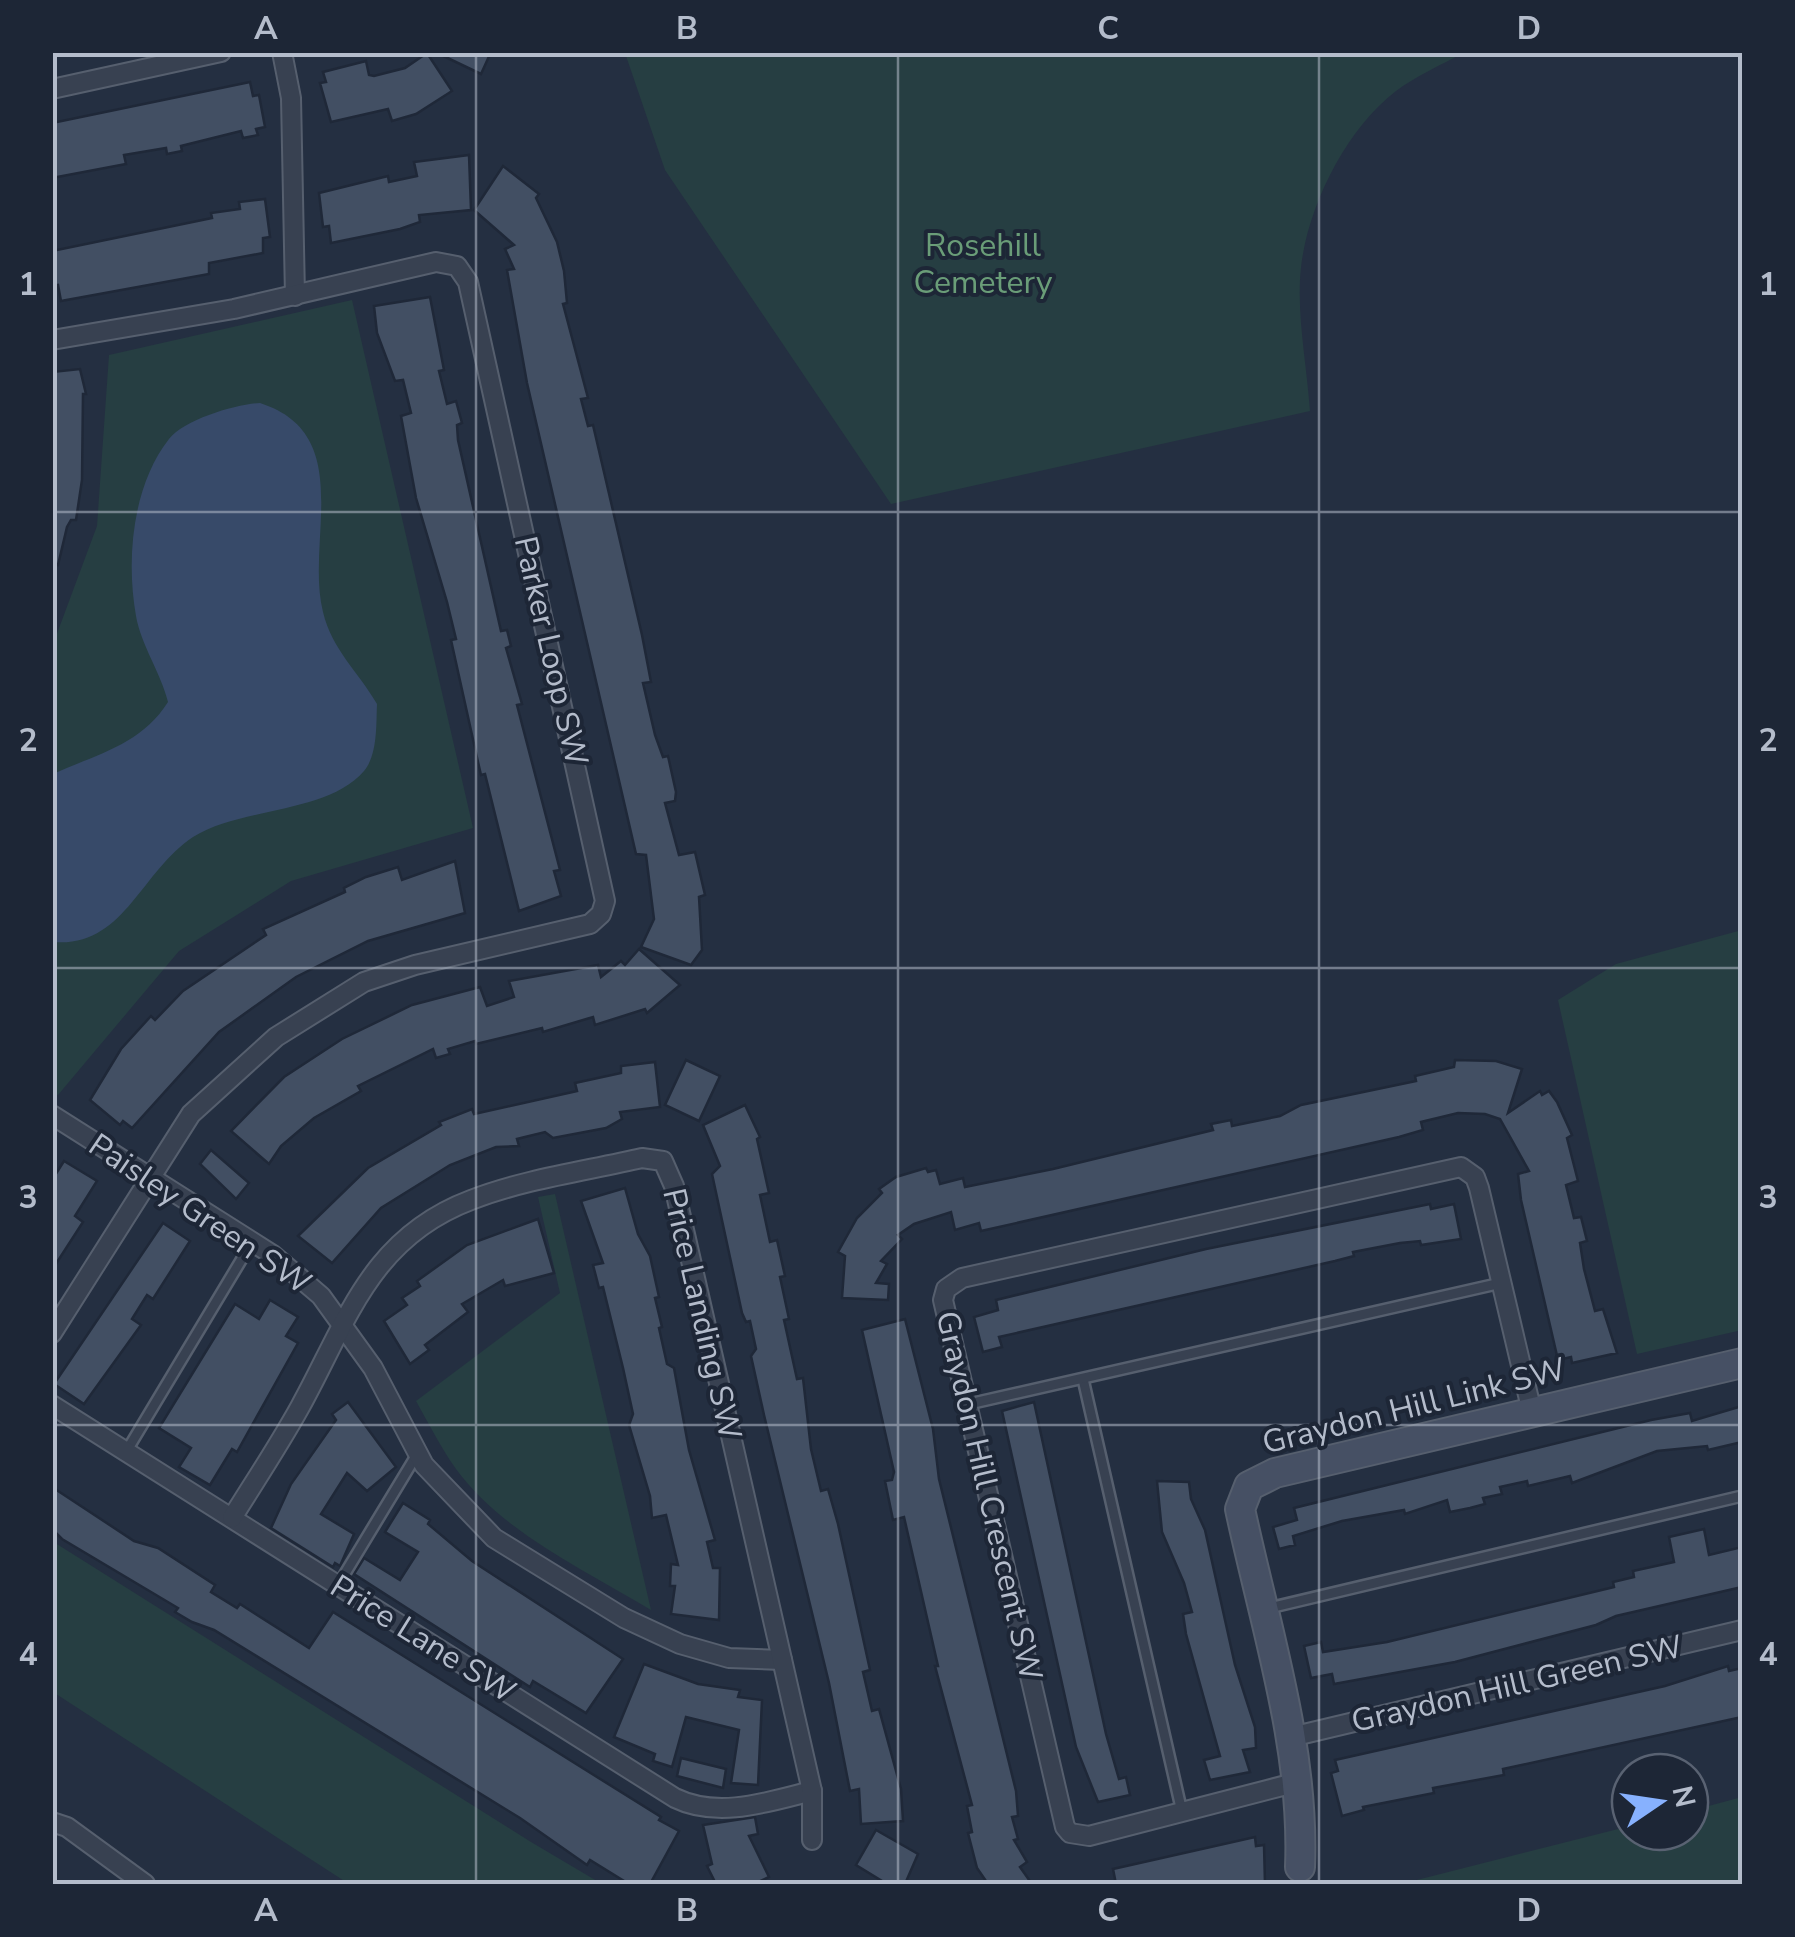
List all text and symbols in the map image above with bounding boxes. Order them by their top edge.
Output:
text: A [254,7,278,50]
text: B [676,7,698,50]
text: C [1097,7,1119,50]
text: D [1517,7,1541,50]
park label: Rosehill Cemetery [914,224,1053,304]
text: 1 [18,263,38,306]
text: 1 [1758,263,1778,306]
street label: Parker Loop SW [504,532,598,770]
text: 2 [18,719,38,762]
text: 2 [1758,719,1778,762]
street label: Paisley Green SW [80,1124,320,1304]
text: 3 [18,1176,38,1219]
text: 3 [1758,1176,1778,1219]
street label: Price Landing SW [652,1184,752,1444]
street label: Graydon Hill Crescent SW [926,1307,1052,1685]
street label: Graydon Hill Link SW [1258,1348,1570,1464]
street label: Price Lane SW [322,1565,524,1713]
street label: Graydon Hill Green SW [1347,1625,1687,1743]
text: 4 [18,1633,38,1676]
text: 4 [1758,1633,1778,1676]
north arrow [1610,1752,1710,1852]
text: N [1663,1782,1704,1811]
text: A [254,1889,278,1932]
text: B [676,1889,698,1932]
text: C [1097,1889,1119,1932]
text: D [1517,1889,1541,1932]

